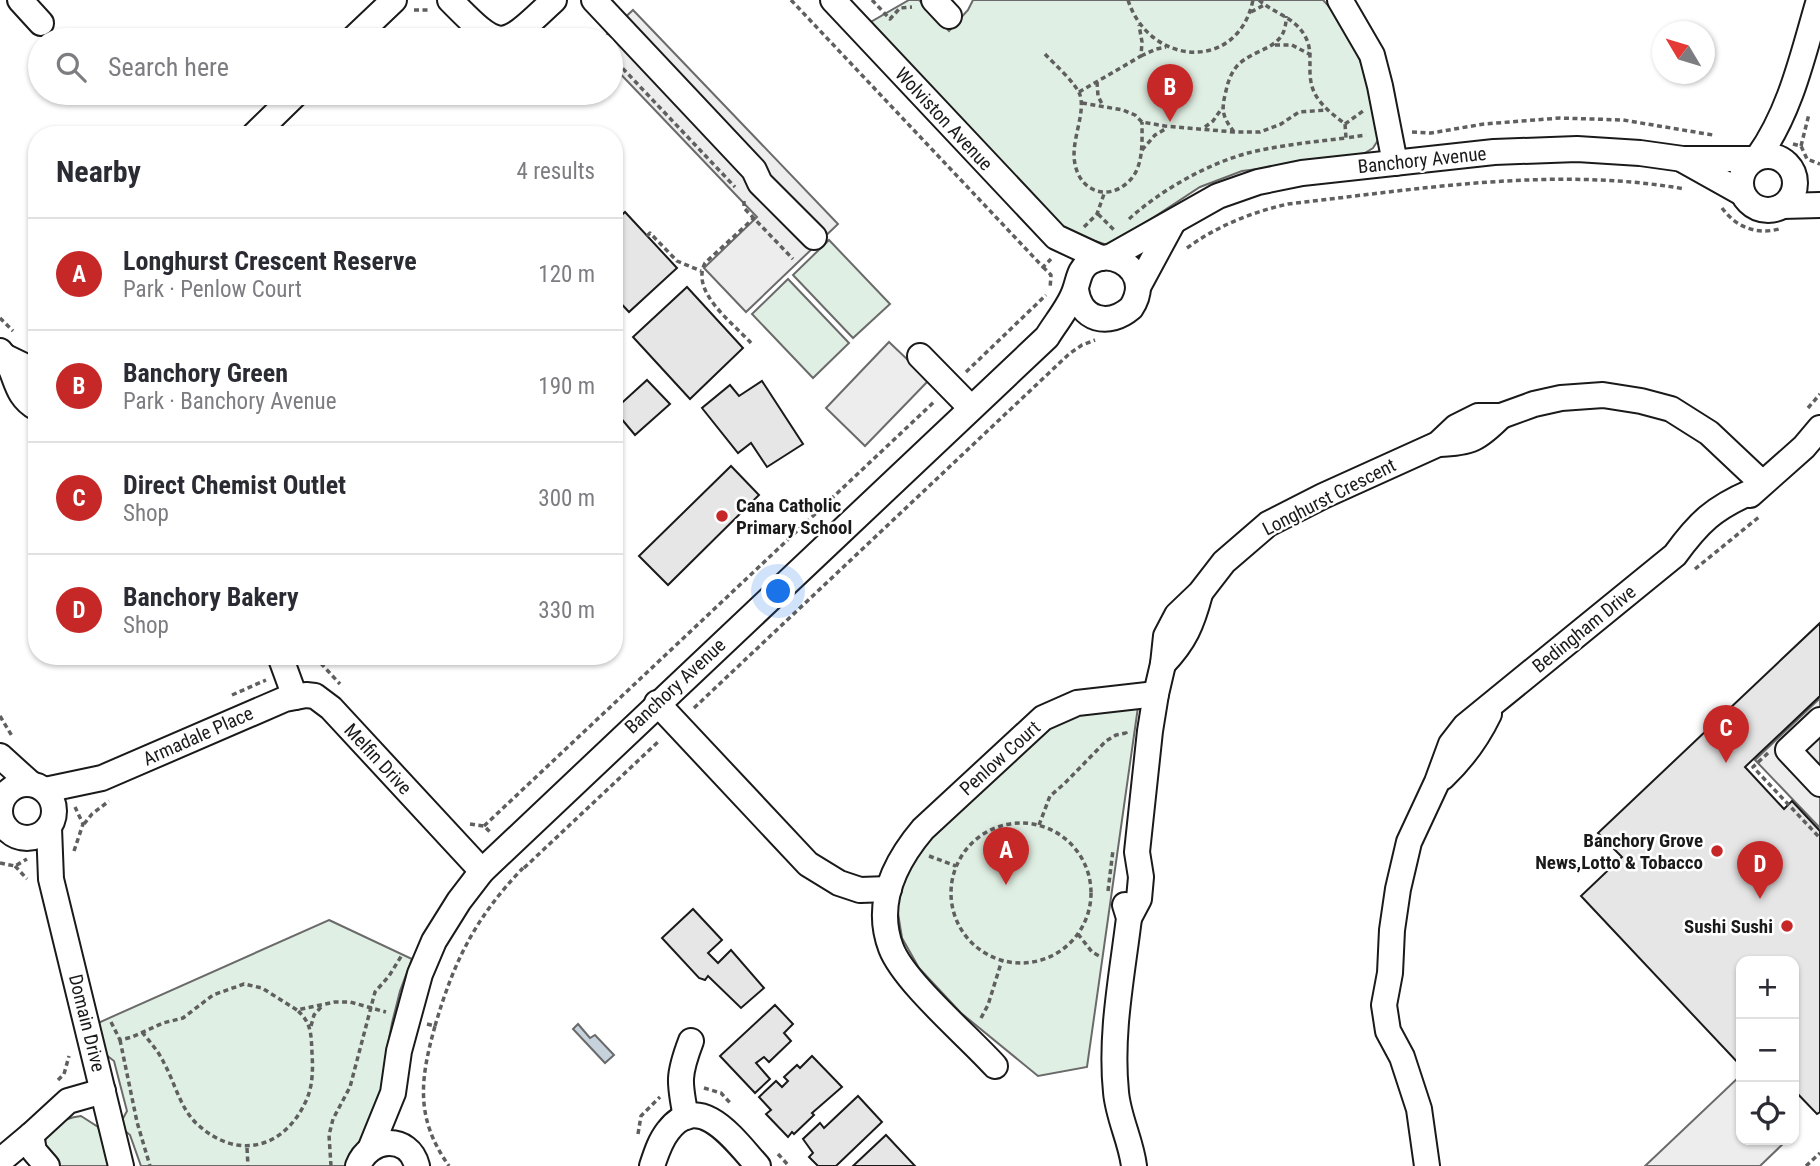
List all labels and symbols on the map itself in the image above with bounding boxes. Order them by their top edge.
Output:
north arrow [1652,21,1715,84]
street label: Wolviston Avenue [890,63,998,175]
pin: B [1147,64,1193,122]
street label: Banchory Avenue [1357,142,1487,178]
street label: Longhurst Crescent [1259,454,1399,540]
place label: Cana Catholic Primary School [736,494,852,539]
marker: Cana Catholic Primary School [714,508,730,524]
your location [761,574,795,608]
street label: Bedingham Drive [1528,580,1640,678]
street label: Banchory Avenue [620,634,730,738]
street label: Armadale Place [139,701,257,771]
pin: C [1703,705,1749,763]
street label: Penlow Court [955,716,1045,800]
street label: Melfin Drive [339,719,417,799]
pin: A [983,827,1029,885]
place label: Banchory Grove News,Lotto & Tobacco [1535,829,1703,874]
pin: D [1737,841,1783,899]
marker: Banchory Grove News,Lotto & Tobacco [1709,843,1725,859]
place label: Sushi Sushi [1684,915,1773,938]
marker: Sushi Sushi [1779,918,1795,934]
street label: Domain Drive [64,972,110,1074]

